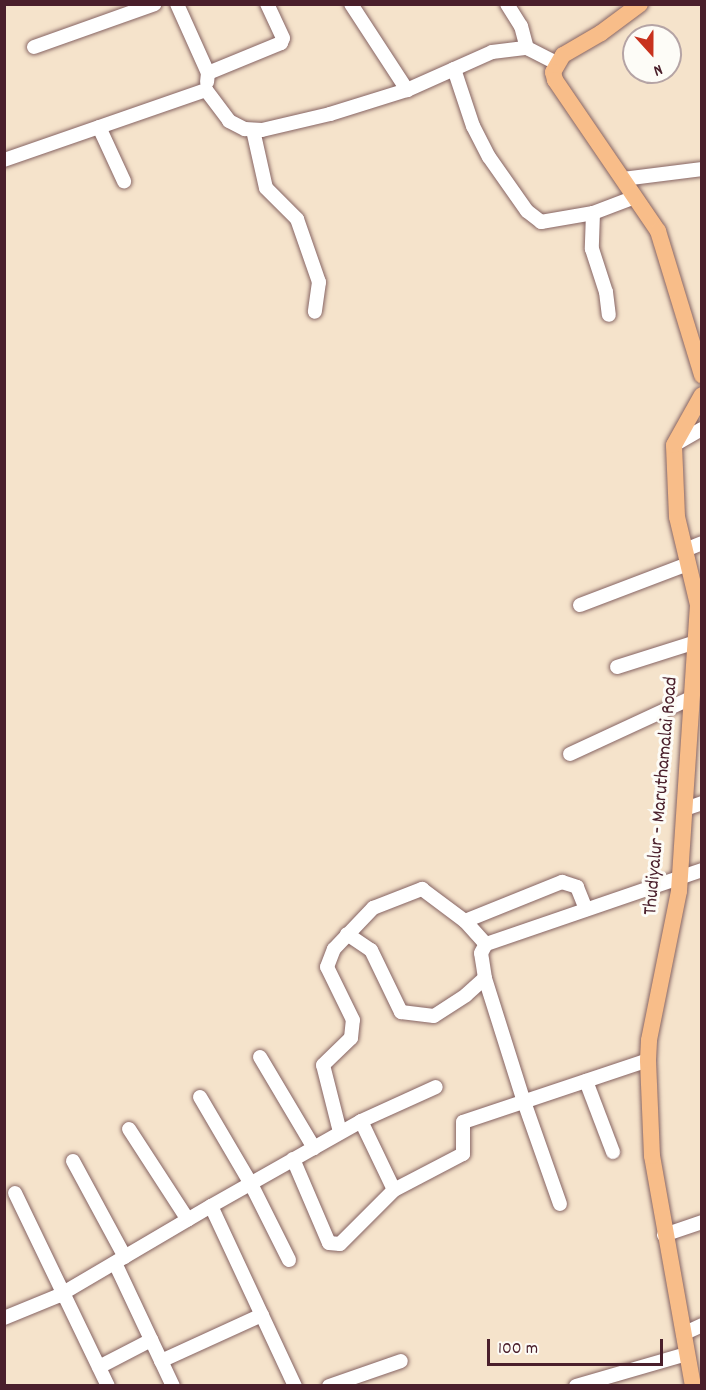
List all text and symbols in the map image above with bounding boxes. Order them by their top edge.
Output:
north arrow [622,24,682,84]
text: N [650,57,666,82]
street label: Thudiyalur - Maruthamalai Road [640,676,684,916]
scale bar [490,1327,666,1365]
text: 100 m [498,1337,538,1362]

